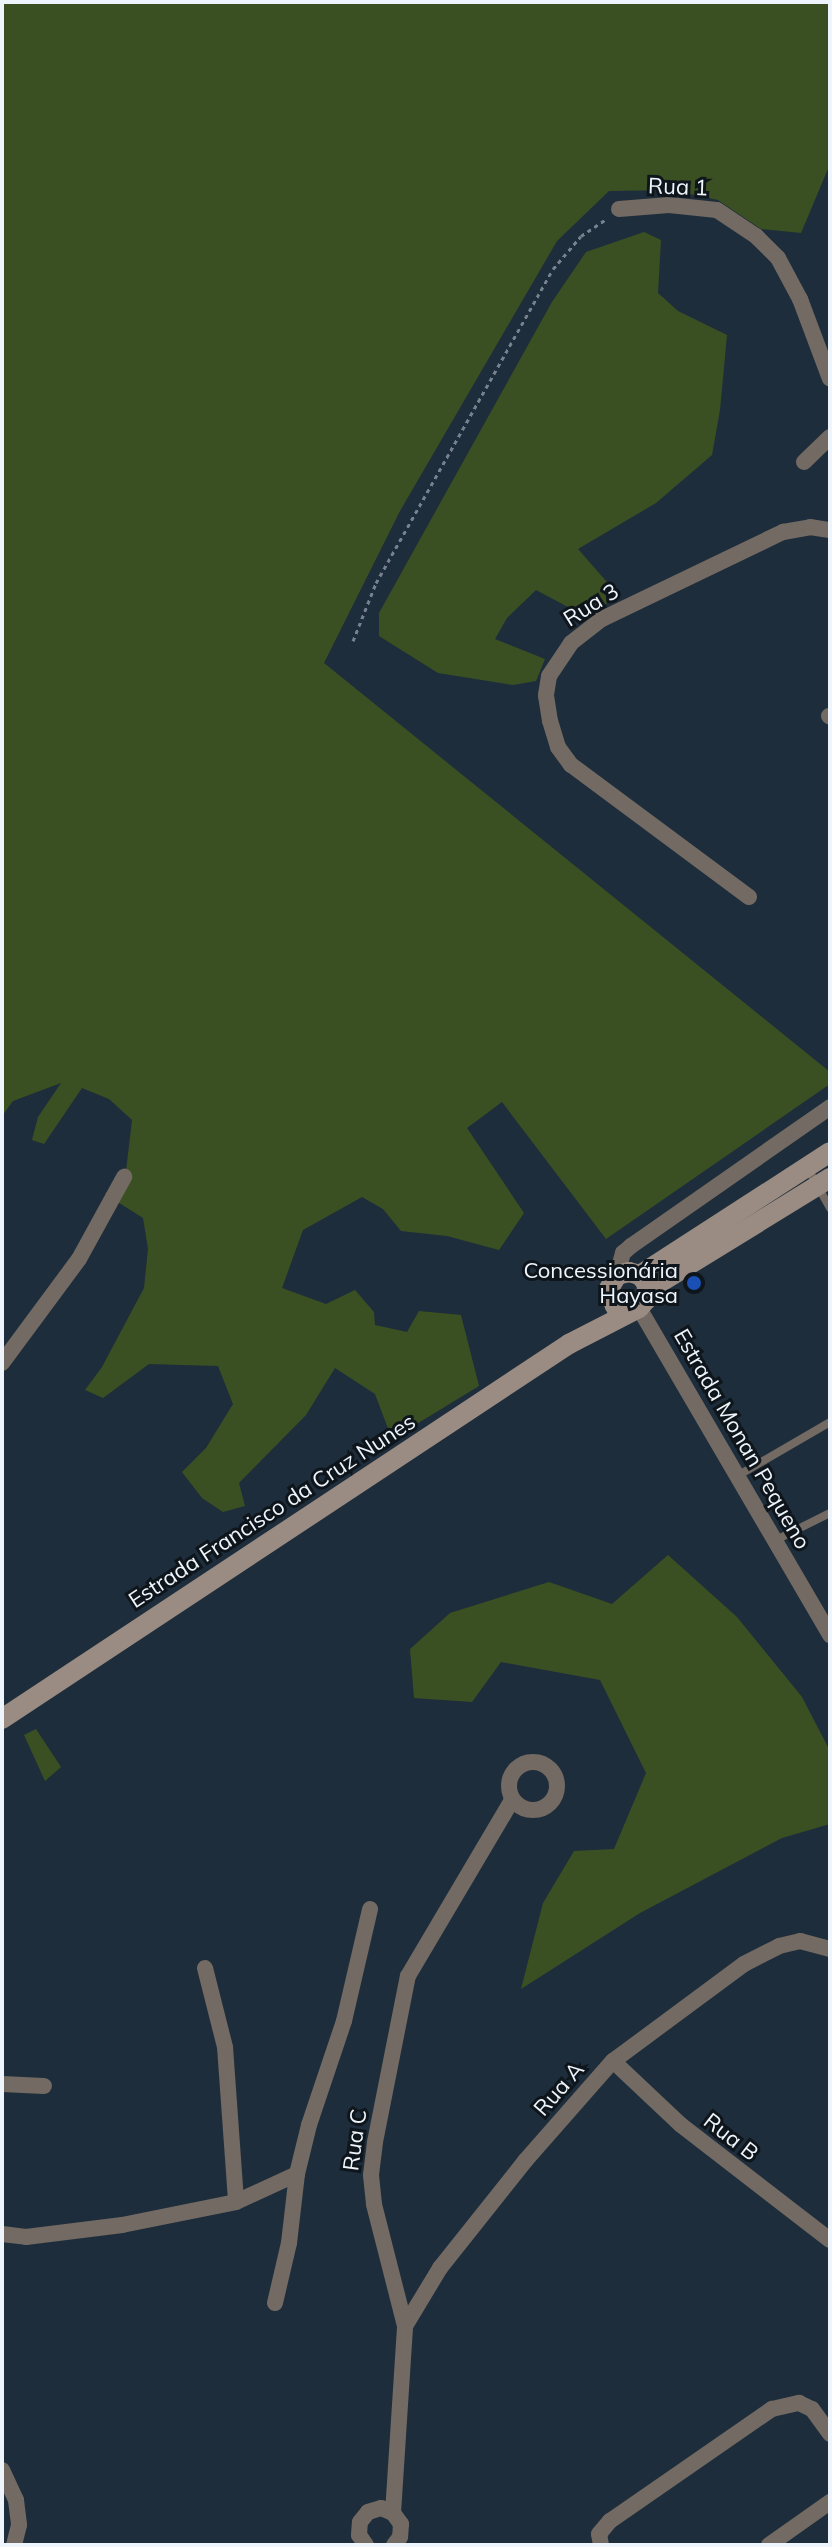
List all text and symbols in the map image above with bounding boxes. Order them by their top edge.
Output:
street label: Rua 1 [648,173,708,201]
street label: Rua 3 [559,578,623,632]
place label: Concessionária Hayasa [523,1257,678,1308]
marker: Concessionária Hayasa [685,1274,703,1292]
street label: Estrada Monan Pequeno [668,1324,816,1554]
street label: Estrada Francisco da Cruz Nunes [124,1408,420,1614]
street label: Rua A [528,2057,590,2121]
street label: Rua C [338,2108,372,2172]
street label: Rua B [699,2108,763,2166]

